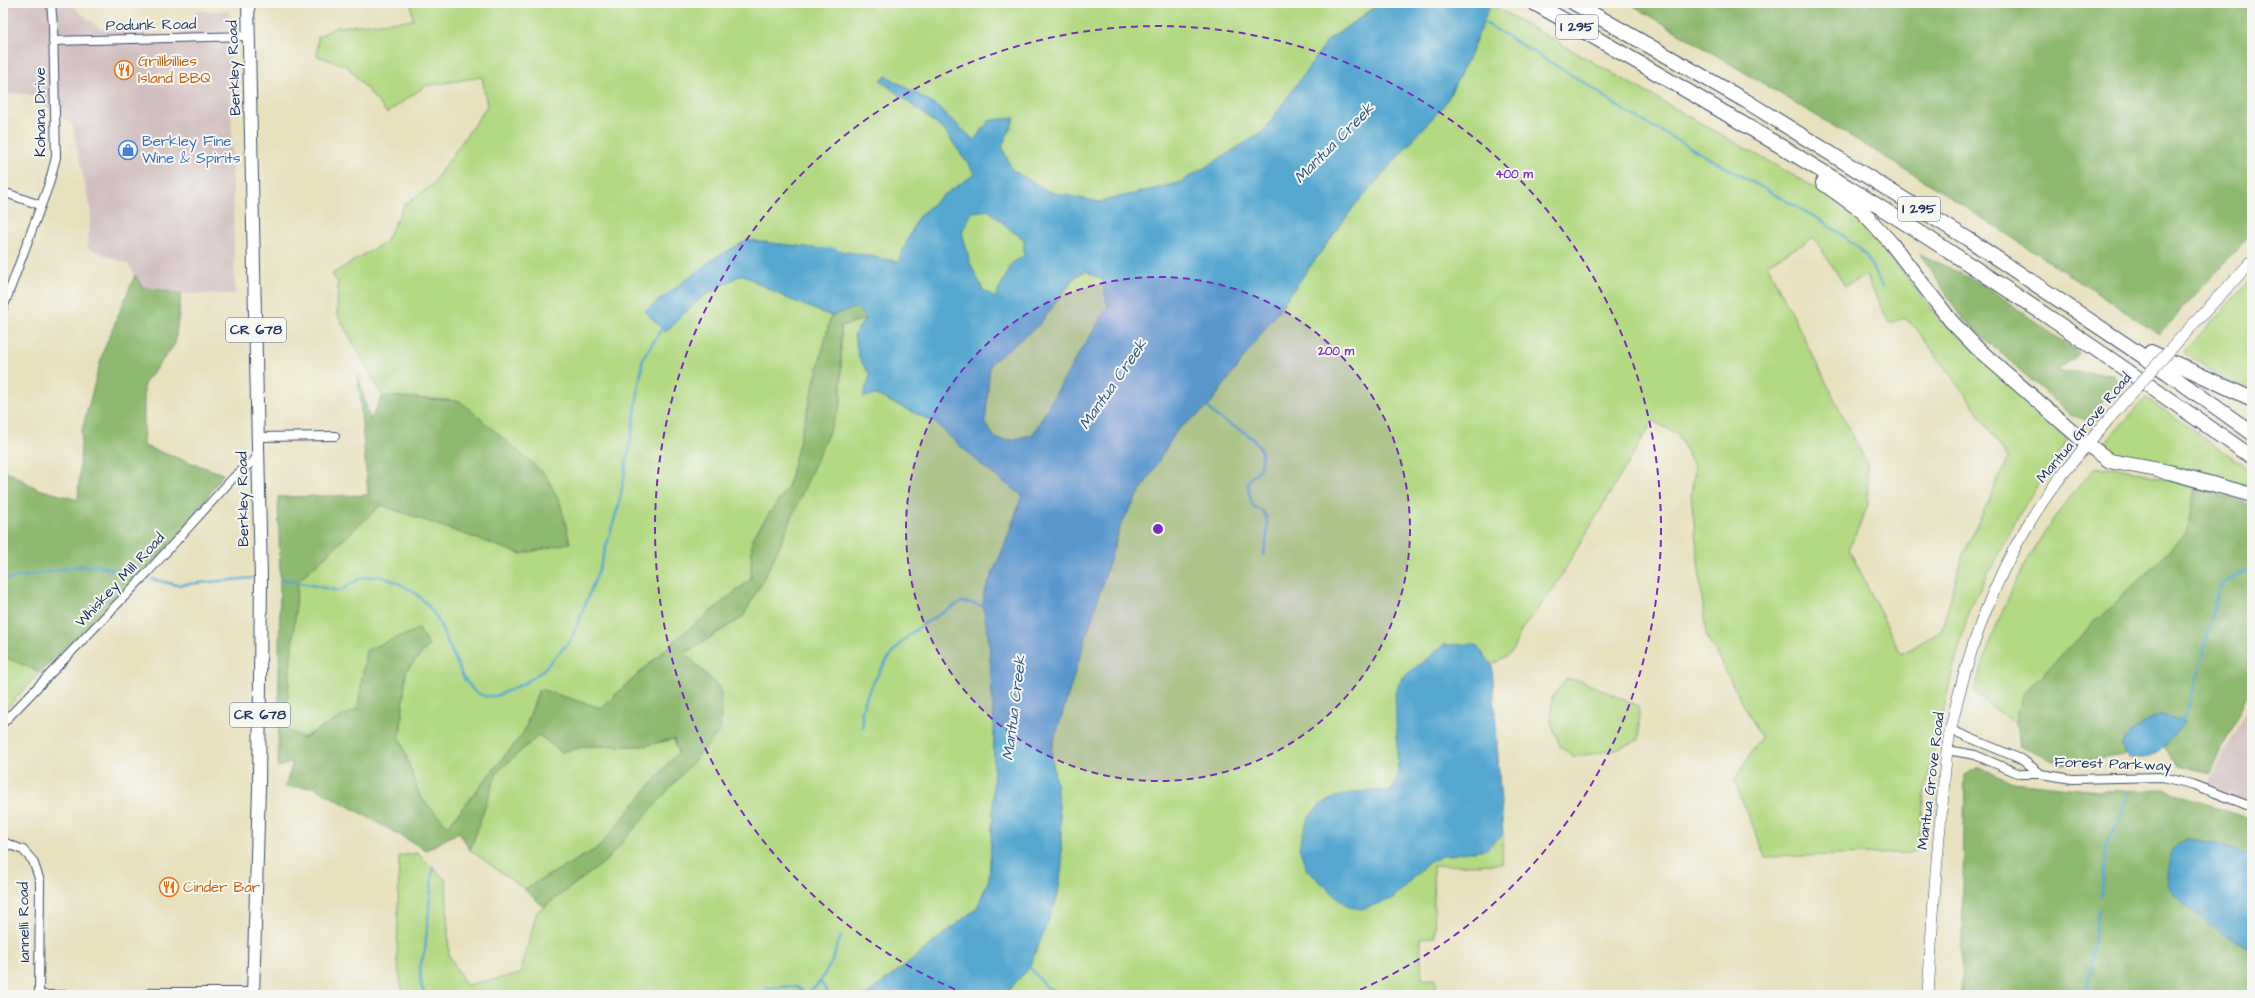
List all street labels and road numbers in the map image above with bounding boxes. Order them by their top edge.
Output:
street label: Podunk Road [106,14,197,36]
road number: I 295 [1556,15,1598,39]
street label: Berkley Road [222,20,247,116]
street label: Kohana Drive [30,67,51,157]
road number: I 295 [1898,197,1940,221]
road number: CR 678 [226,318,286,342]
street label: Mantua Grove Road [2032,368,2137,488]
street label: Berkley Road [232,451,255,547]
street label: Whiskey Mill Road [70,528,170,633]
road number: CR 678 [230,703,290,727]
street label: Mantua Grove Road [1912,711,1950,851]
street label: Forest Parkway [2054,751,2172,778]
street label: Iannelli Road [13,881,35,962]

